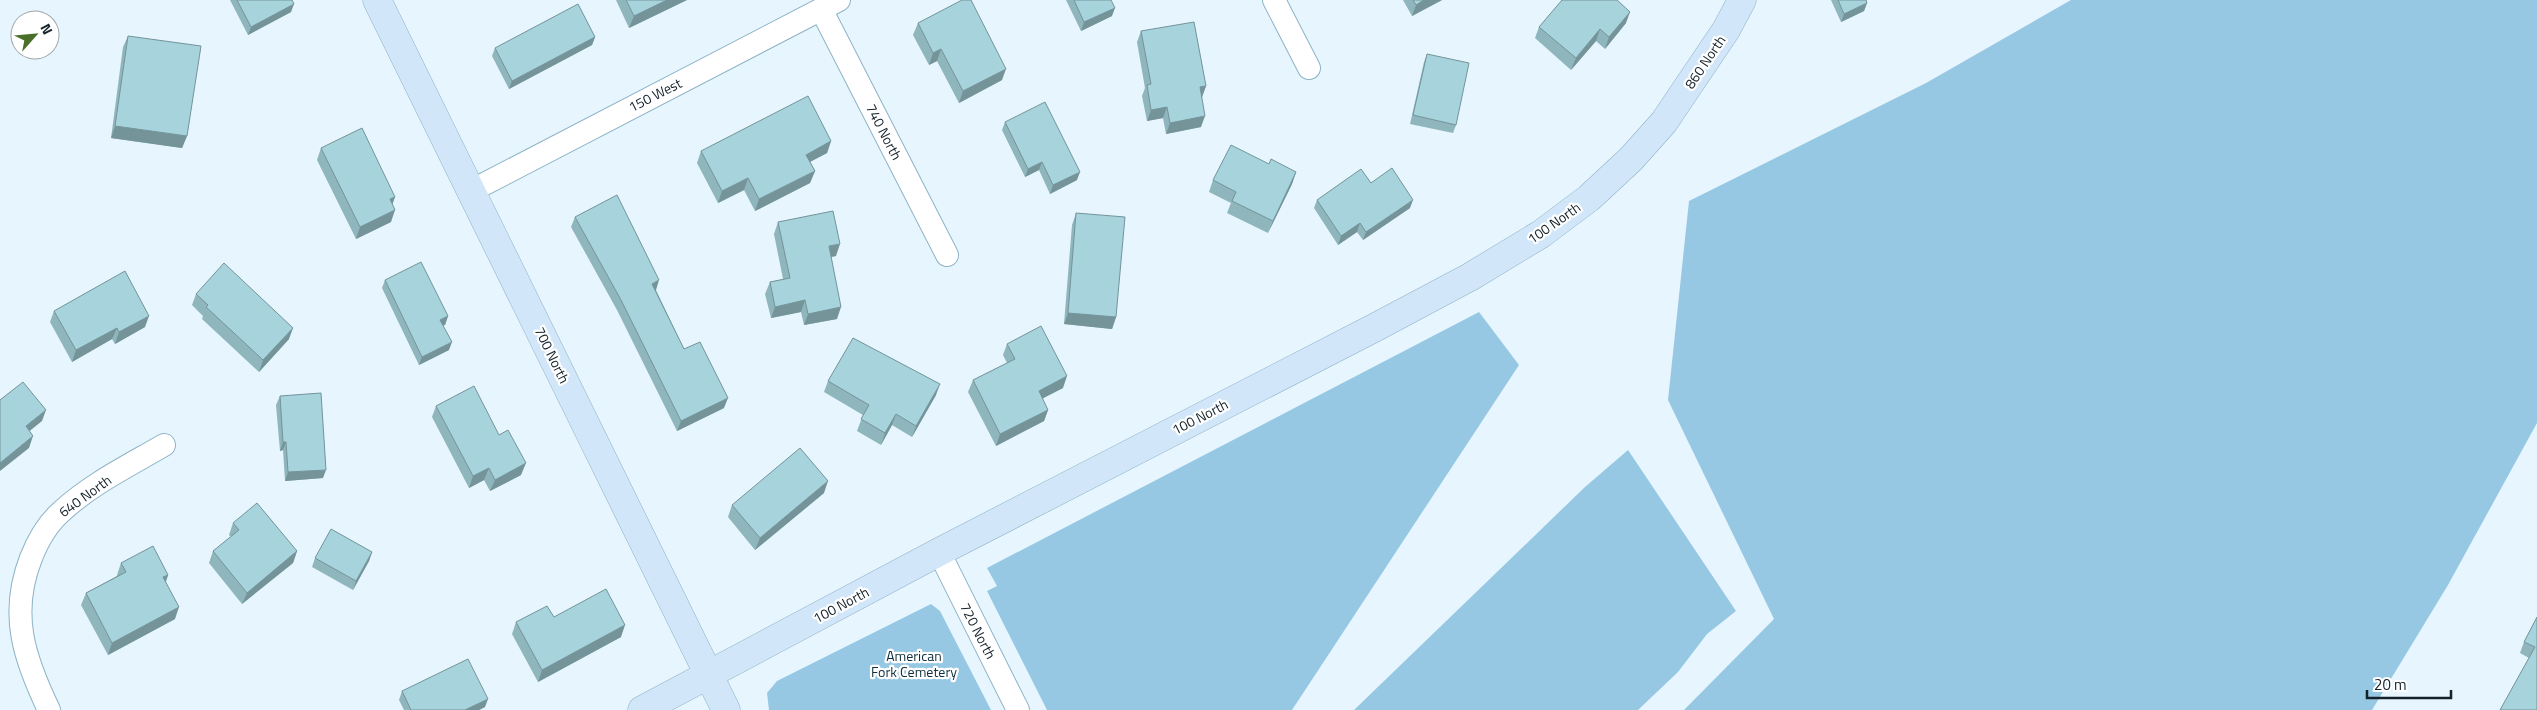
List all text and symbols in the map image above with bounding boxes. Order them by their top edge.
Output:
north arrow [10,10,60,60]
text: N [35,20,59,38]
street label: 860 North [1679,31,1730,93]
street label: 150 West [625,72,685,117]
street label: 740 North [861,100,908,164]
street label: 100 North [1523,197,1585,249]
street label: 700 North [530,323,575,387]
street label: 100 North [1168,393,1232,440]
street label: 640 North [54,469,115,522]
street label: 100 North [809,581,872,628]
street label: 720 North [955,599,1002,663]
park label: American Fork Cemetery [871,645,957,682]
scale bar [2367,668,2451,700]
text: 20 m [2374,673,2407,696]

